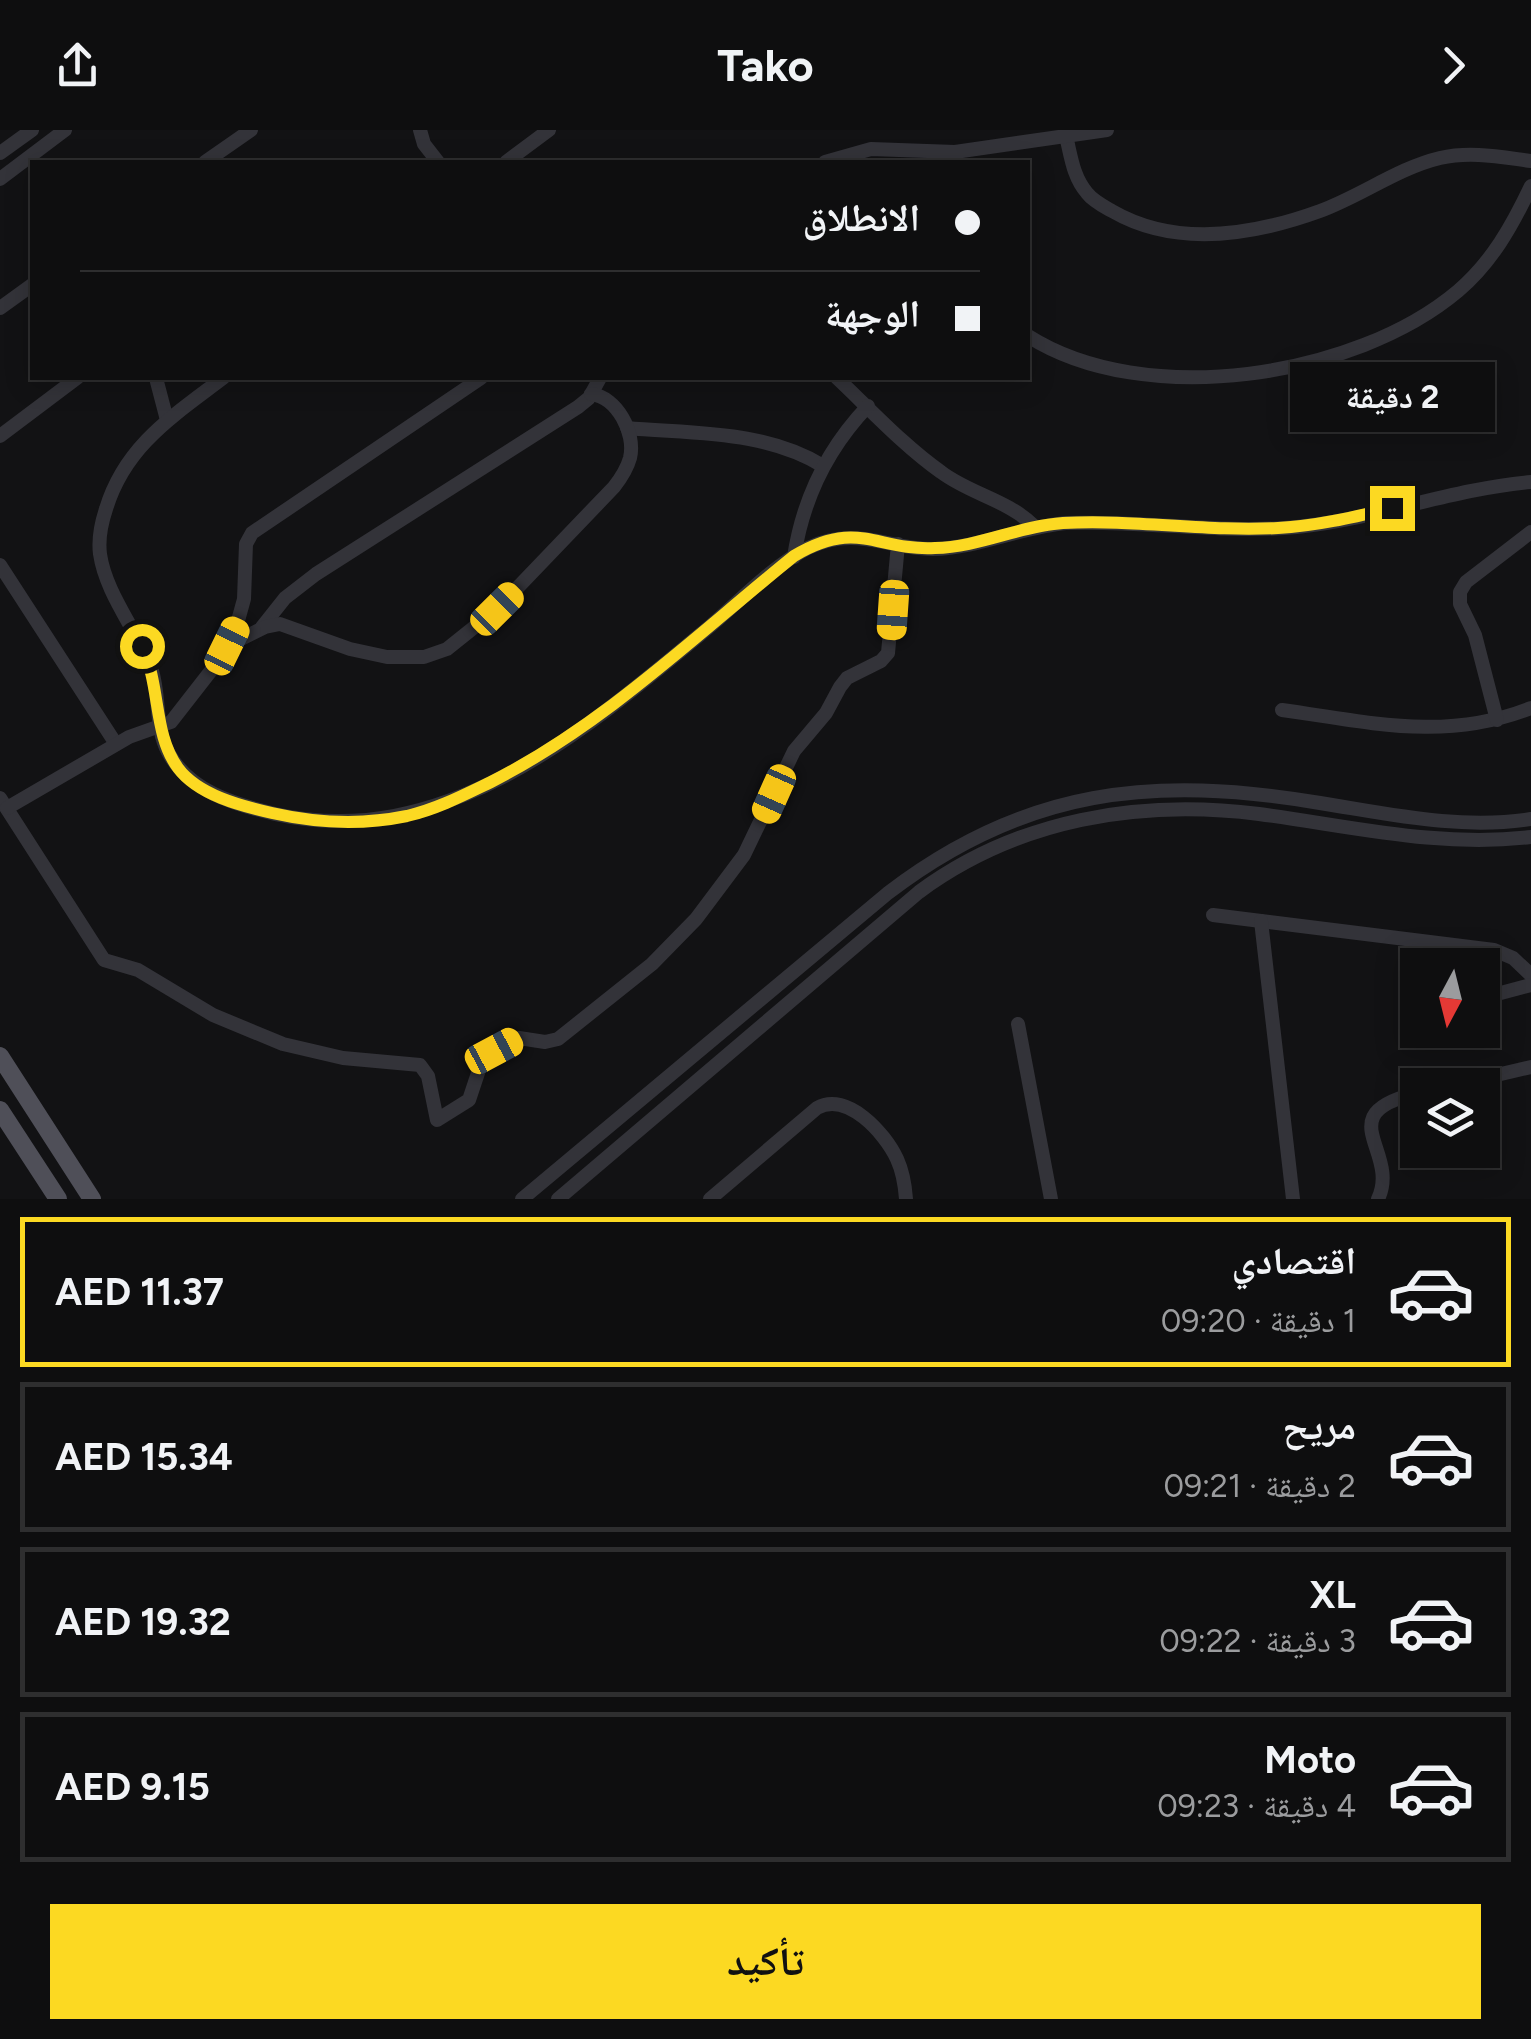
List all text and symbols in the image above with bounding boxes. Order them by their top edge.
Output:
icon: share [50,38,105,93]
text: Tako [717,38,814,92]
icon: forward [1426,38,1481,93]
text: الانطلاق [802,195,920,241]
text: الوجهة [825,291,920,337]
callout: 2 دقيقة [1290,363,1494,433]
text: 2 دقيقة [1346,378,1439,416]
route end [1370,486,1415,531]
car [465,577,529,641]
car [876,579,910,641]
car [200,612,254,680]
route start [120,624,165,669]
car [748,760,800,828]
north arrow [1400,948,1500,1048]
map controls [1400,948,1500,1168]
car [460,1024,528,1078]
button: layers [1400,1068,1500,1168]
text: اقتصادي [1232,1238,1356,1284]
icon: car [1386,1247,1476,1337]
text: AED 11.37 [55,1269,224,1315]
text: 1 دقيقة · 09:20 [1161,1302,1356,1340]
text: مريح [1282,1403,1356,1449]
icon: car [1386,1412,1476,1502]
text: AED 15.34 [55,1434,233,1480]
text: 2 دقيقة · 09:21 [1163,1467,1356,1505]
text: XL [1310,1572,1356,1618]
icon: car [1386,1577,1476,1667]
text: AED 19.32 [55,1599,231,1645]
text: 3 دقيقة · 09:22 [1159,1622,1356,1660]
text: Moto [1264,1737,1356,1783]
icon: car [1386,1742,1476,1832]
text: AED 9.15 [55,1764,210,1810]
text: 4 دقيقة · 09:23 [1157,1787,1356,1825]
button: تأكيد [50,1904,1481,2019]

